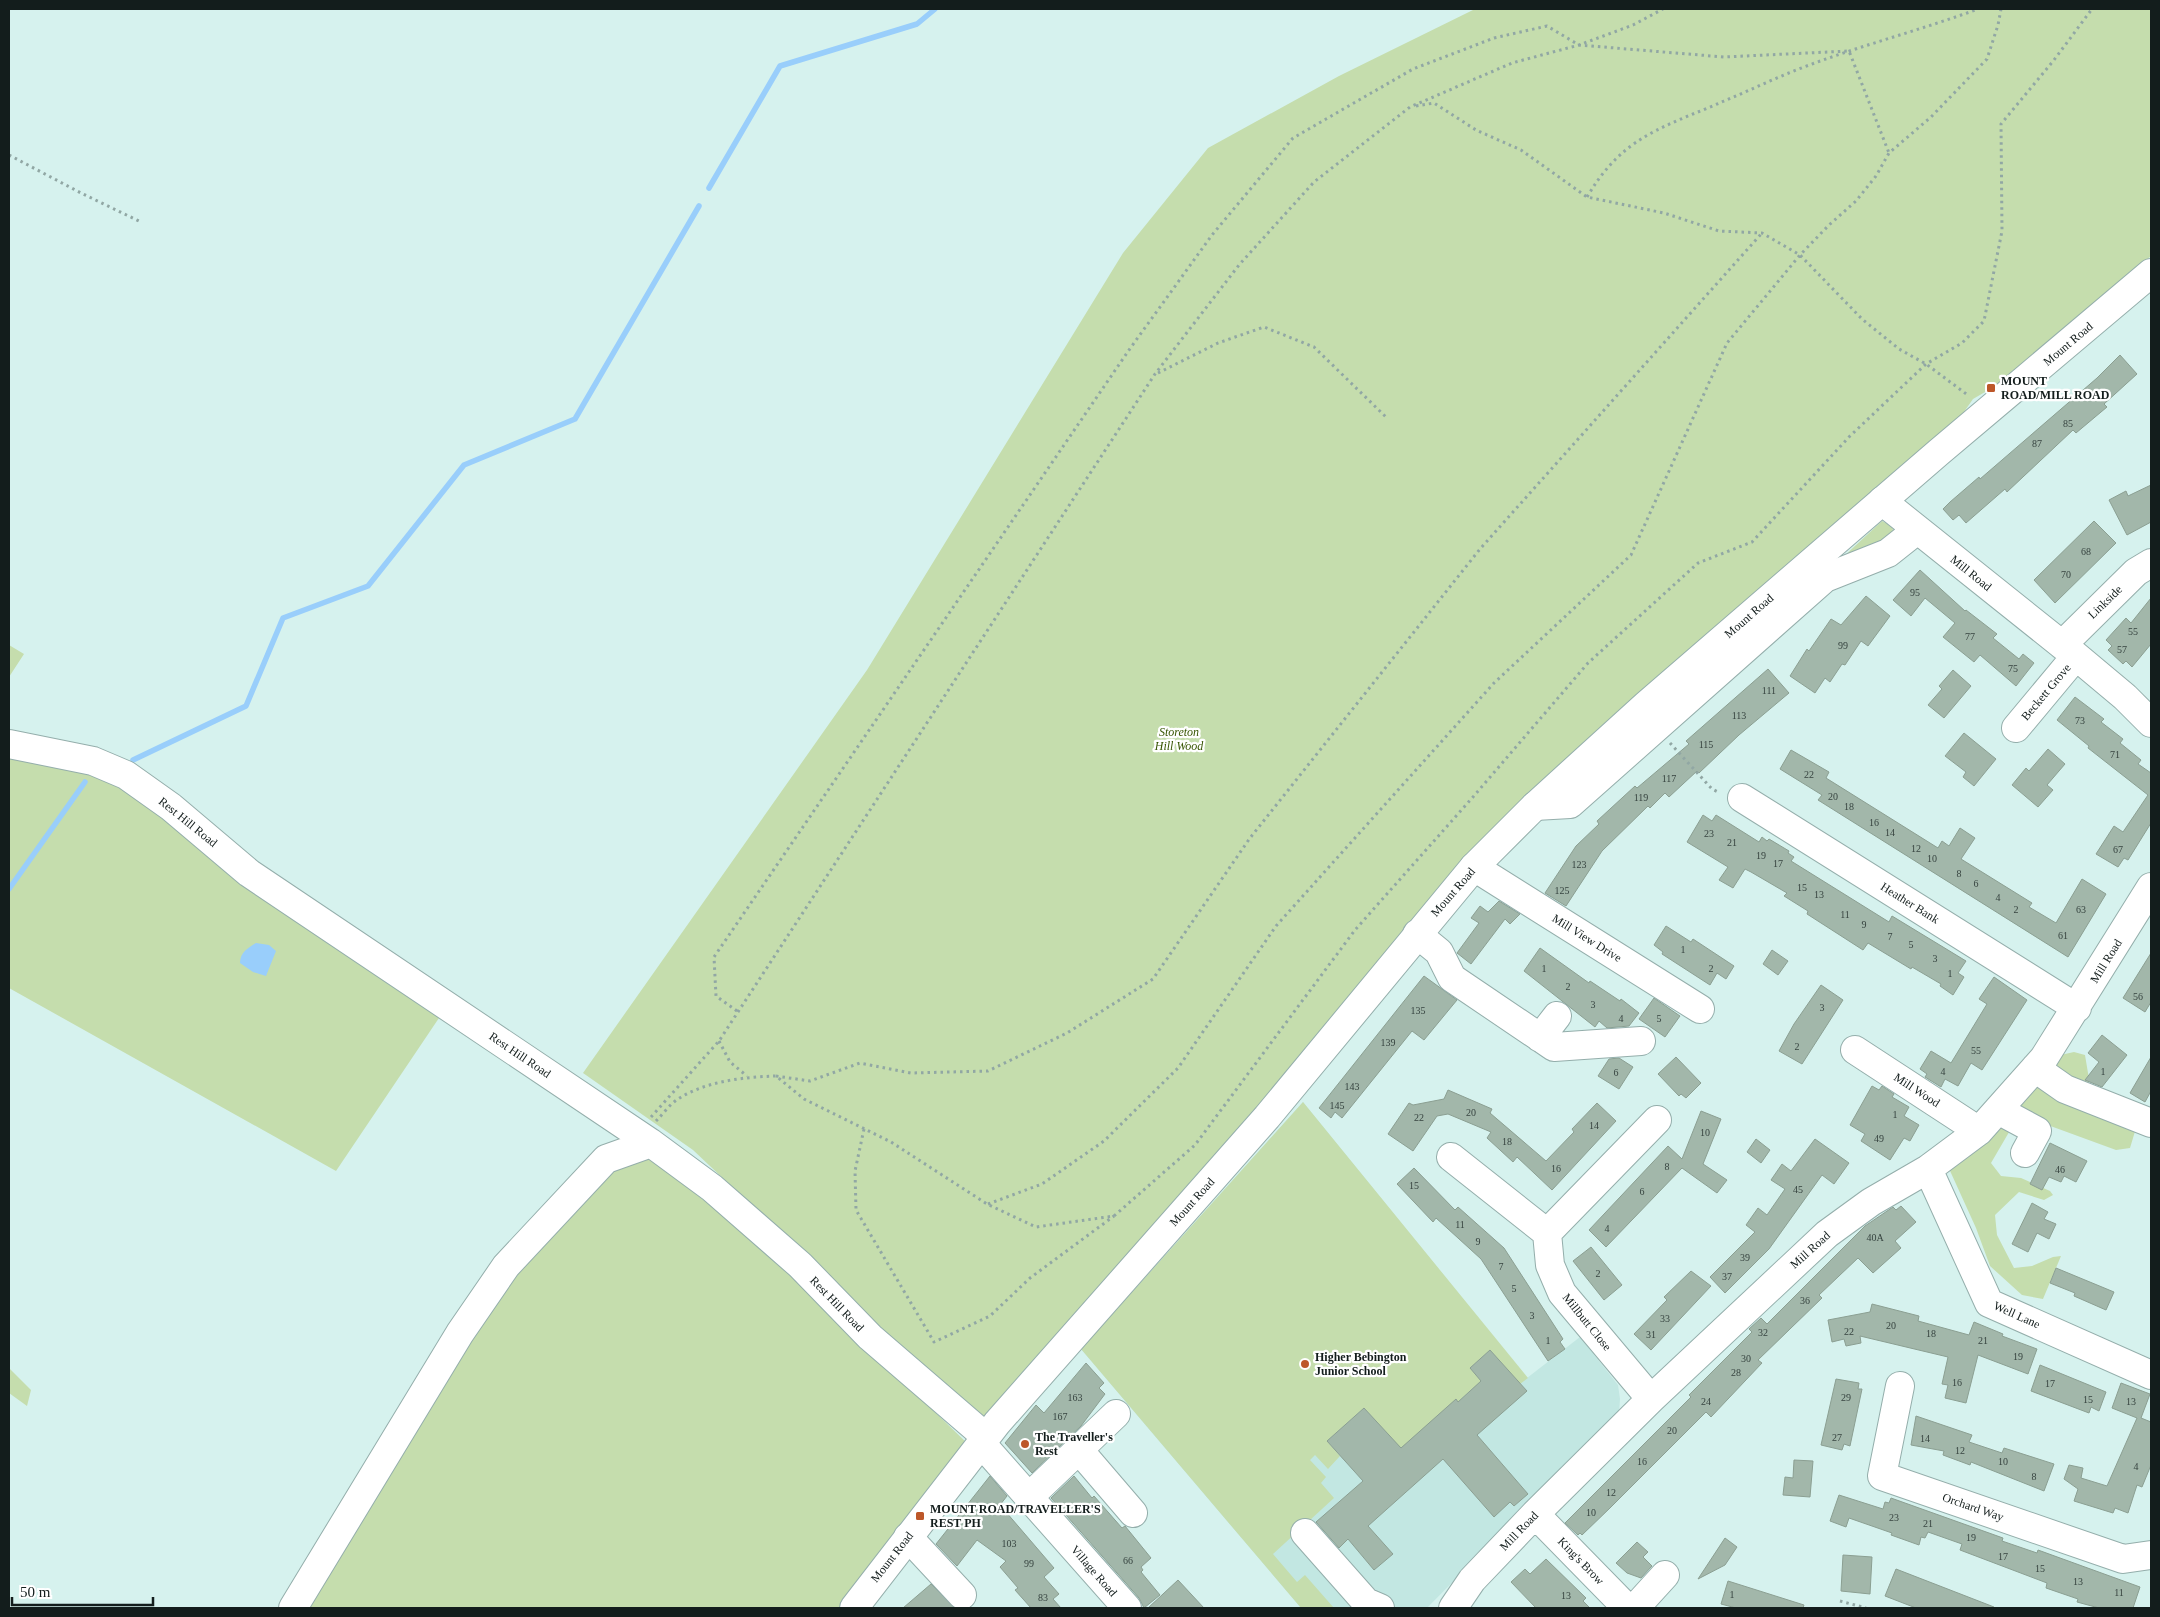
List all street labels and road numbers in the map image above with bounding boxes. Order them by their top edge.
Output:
street label: Mount Road [2040,319,2096,369]
street label: Mill Road [1948,552,1994,594]
street label: Linkside [2085,582,2125,622]
street label: Mount Road [1722,591,1776,641]
street label: Beckett Grove [2018,661,2074,723]
street label: Rest Hill Road [156,794,220,850]
street label: Mount Road [1428,865,1478,919]
street label: Heather Bank [1878,879,1942,927]
street label: Mill View Drive [1550,911,1624,965]
street label: Mill Road [2087,937,2125,985]
street label: Rest Hill Road [487,1029,553,1081]
street label: Mill Wood [1891,1070,1943,1110]
street label: Mount Road [1167,1175,1217,1229]
street label: Mill Road [1787,1228,1833,1272]
street label: Rest Hill Road [807,1273,867,1335]
street label: Millbutt Close [1560,1291,1614,1353]
street label: Well Lane [1992,1299,2042,1331]
street label: Orchard Way [1941,1490,2005,1524]
street label: Mill Road [1497,1509,1541,1553]
street label: Mount Road [868,1529,916,1585]
street label: King's Brow [1555,1534,1607,1588]
street label: Village Road [1068,1543,1120,1599]

